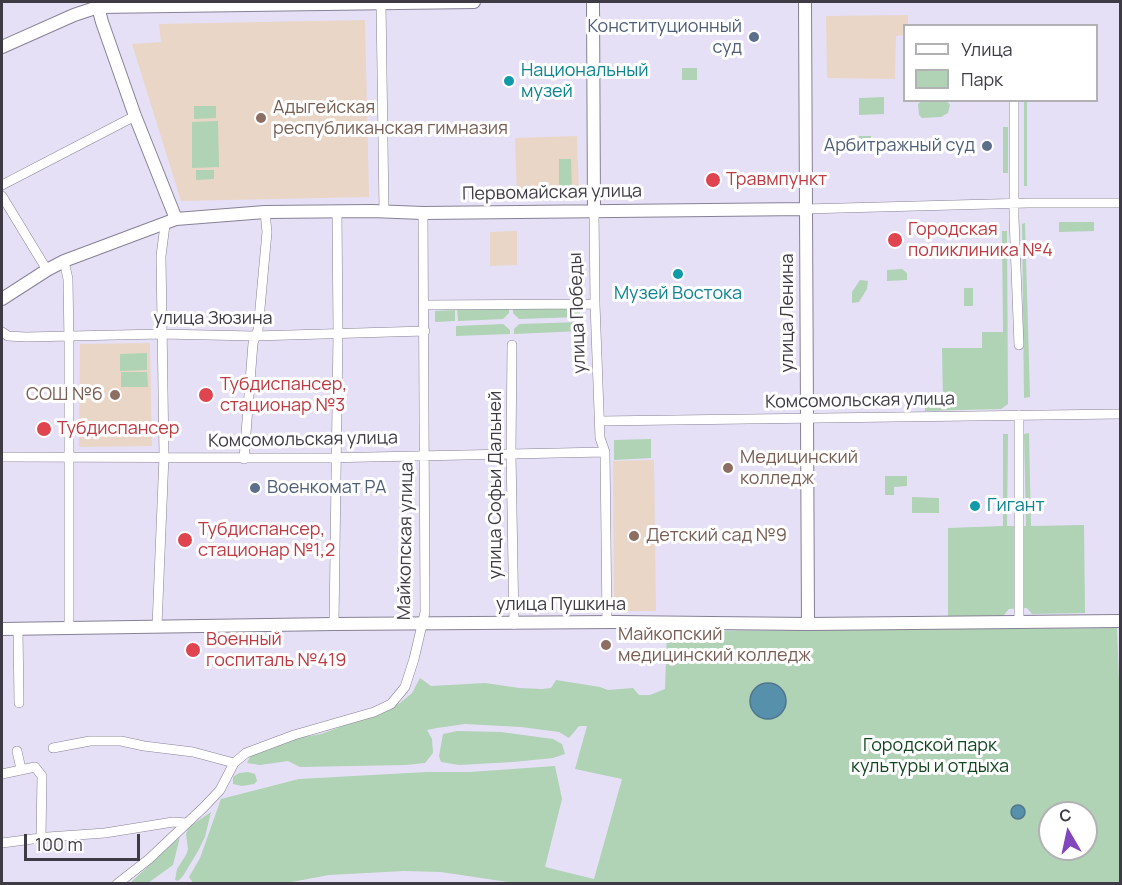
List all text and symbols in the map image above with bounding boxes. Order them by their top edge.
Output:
place label: Конституционный суд [588,16,742,58]
legend [903,24,1098,102]
marker: Конституционный суд [747,30,761,44]
text: Улица [961,37,1013,61]
place label: Национальный музей [521,60,649,103]
text: Парк [961,67,1003,91]
marker: Национальный музей [502,74,516,88]
place label: Адыгейская республиканская гимназия [273,97,508,140]
marker: Адыгейская республиканская гимназия [254,111,268,125]
place label: Арбитражный суд [824,135,975,157]
marker: Арбитражный суд [980,139,994,153]
place label: Травмпункт [726,169,827,191]
marker: Травмпункт [704,171,722,189]
street label: Первомайская улица [462,181,642,205]
place label: Городская поликлиника №4 [908,219,1053,262]
marker: Городская поликлиника №4 [886,231,904,249]
street label: улица Победы [565,252,591,374]
street label: улица Ленина [777,253,799,373]
marker: Музей Востока [671,267,685,281]
place label: Музей Востока [614,283,742,305]
street label: улица Зюзина [153,308,273,330]
place label: Тубдиспансер, стационар №3 [220,374,347,416]
place label: СОШ №6 [26,384,103,406]
marker: Тубдиспансер, стационар №3 [197,386,215,404]
marker: СОШ №6 [108,388,122,402]
street label: Комсомольская улица [765,389,955,413]
street label: улица Софьи Дальней [485,391,507,579]
place label: Тубдиспансер [57,418,179,440]
marker: Тубдиспансер [35,420,53,438]
street label: Комсомольская улица [208,428,398,452]
place label: Медицинский колледж [740,447,858,490]
marker: Медицинский колледж [721,461,735,475]
street label: Майкопская улица [394,462,418,620]
place label: Военкомат РА [267,477,386,499]
marker: Военкомат РА [248,481,262,495]
place label: Гигант [987,495,1045,517]
marker: Гигант [968,499,982,513]
place label: Тубдиспансер, стационар №1,2 [198,519,335,562]
place label: Детский сад №9 [646,525,787,547]
marker: Детский сад №9 [627,529,641,543]
marker: Тубдиспансер, стационар №1,2 [176,531,194,549]
street label: улица Пушкина [496,594,626,616]
place label: Майкопский медицинский колледж [618,624,811,666]
place label: Военный госпиталь №419 [206,629,346,672]
marker: Майкопский медицинский колледж [599,638,613,652]
marker: Военный госпиталь №419 [184,641,202,659]
park label: Городской парк культуры и отдыха [851,735,1009,777]
north arrow [1038,801,1098,861]
text: С [1058,803,1073,827]
scale bar [27,822,142,860]
text: 100 m [35,832,83,856]

